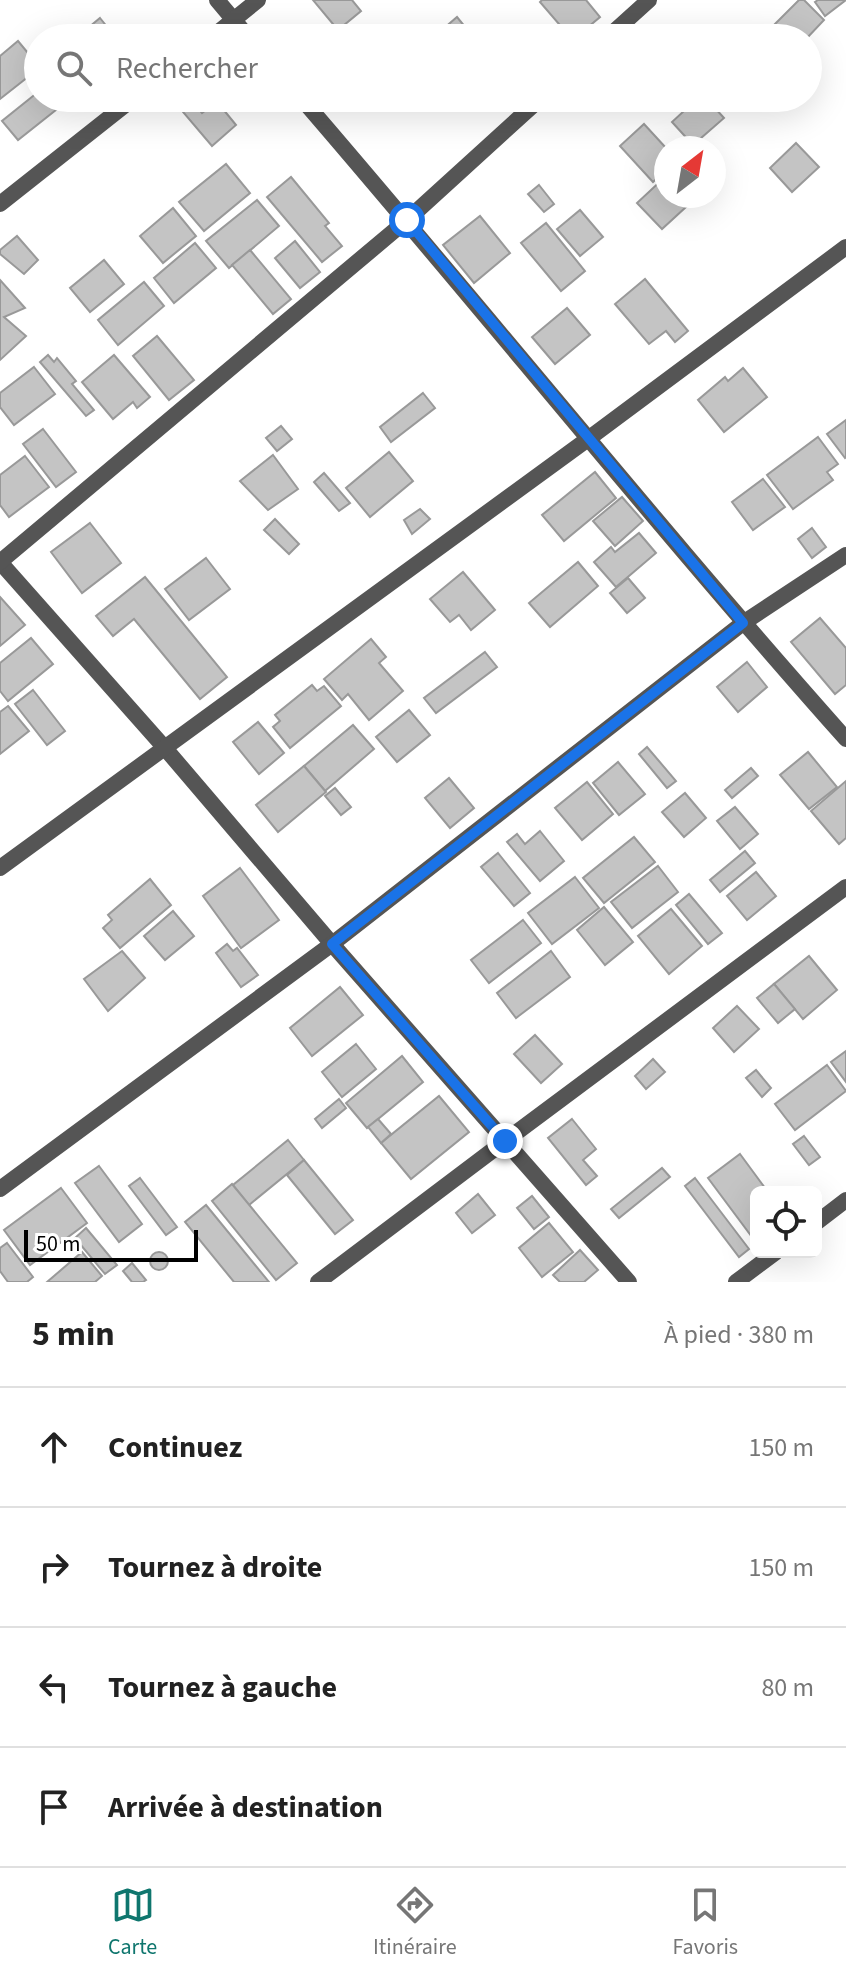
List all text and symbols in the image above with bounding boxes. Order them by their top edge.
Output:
search box [24,24,822,112]
icon: search [52,46,96,90]
text: Rechercher [116,47,258,90]
north arrow [654,136,726,208]
route start [389,202,425,238]
route end [487,1123,523,1159]
map controls [750,1186,822,1258]
button: locate [750,1186,822,1258]
scale bar [24,1226,198,1262]
text: 50 m [36,1228,81,1260]
text: 5 min [32,1310,115,1359]
text: À pied · 380 m [664,1316,814,1353]
icon: ahead [32,1425,76,1469]
text: Continuez [108,1426,242,1469]
text: 150 m [748,1429,814,1466]
icon: right [32,1545,76,1589]
text: Tournez à droite [108,1546,322,1589]
text: 150 m [748,1549,814,1586]
icon: left [32,1665,76,1709]
text: Tournez à gauche [108,1666,337,1709]
text: 80 m [761,1669,814,1706]
icon: arrive [32,1785,76,1829]
text: Arrivée à destination [108,1786,383,1829]
tab: Carte [108,1883,157,1963]
tab: Itinéraire [373,1883,457,1963]
tab: Favoris [672,1883,738,1963]

